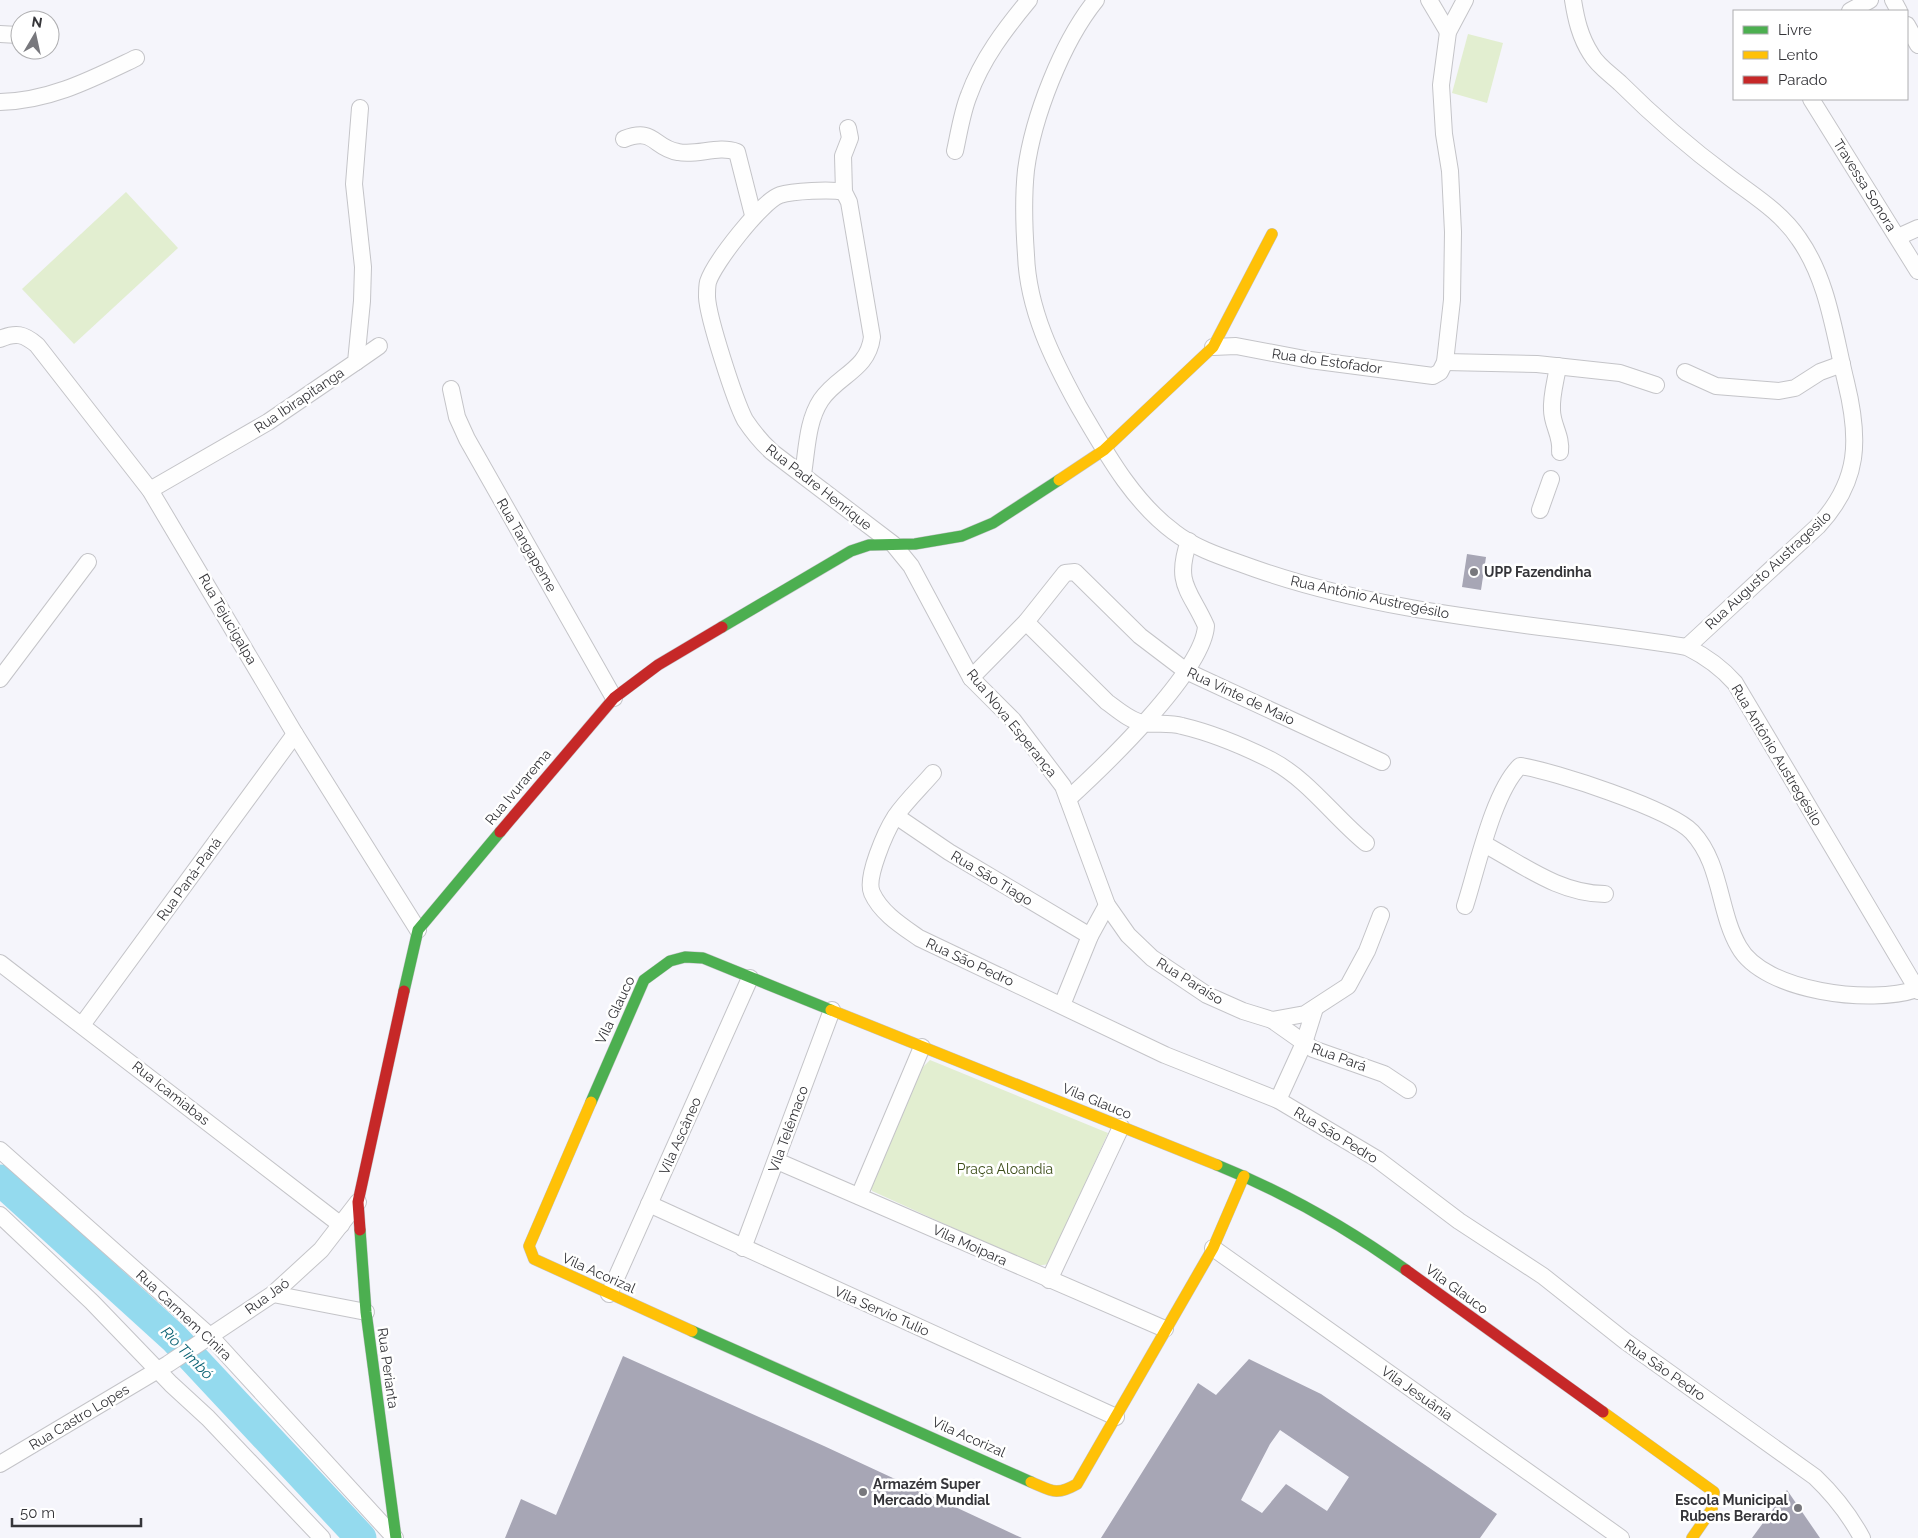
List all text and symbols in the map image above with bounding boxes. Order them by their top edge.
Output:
north arrow [10,10,60,60]
legend [1733,10,1908,100]
text: N [31,13,44,31]
text: Livre [1778,21,1812,39]
text: Lento [1778,46,1818,64]
text: Parado [1778,71,1827,89]
street label: Travessa Sonora [1830,136,1900,234]
street label: Rua do Estofador [1271,345,1383,377]
street label: Rua Ibirapitanga [251,364,347,436]
street label: Rua Padre Henrique [763,441,875,533]
street label: Rua Tangapeme [494,495,560,595]
street label: Rua Augusto Austragesilo [1702,508,1834,632]
place label: UPP Fazendinha [1484,564,1592,580]
marker: UPP Fazendinha [1468,566,1480,578]
street label: Rua Tejucigalpa [196,571,260,667]
street label: Rua Antônio Austregésilo [1289,572,1451,622]
street label: Rua Vinte de Maio [1185,664,1297,728]
street label: Rua Nova Esperança [964,666,1060,780]
street label: Rua Antônio Austregésilo [1728,681,1826,829]
street label: Rua Ivurarema [482,746,554,828]
street label: Rua Paná-Paná [154,834,224,924]
street label: Rua São Tiago [948,847,1036,909]
street label: Rua São Pedro [924,935,1016,989]
street label: Rua Paraíso [1154,954,1226,1008]
street label: Vila Glauco [592,973,638,1047]
street label: Rua Pará [1309,1040,1369,1074]
street label: Rua Icamiabas [129,1058,213,1128]
street label: Vila Glauco [1060,1080,1134,1122]
street label: Vila Telêmaco [765,1084,811,1174]
street label: Vila Ascâneo [656,1095,704,1177]
street label: Rua São Pedro [1291,1104,1381,1166]
park label: Praça Aloandia [957,1161,1053,1177]
street label: Vila Moipara [930,1221,1010,1269]
street label: Vila Acorizal [560,1250,638,1296]
street label: Vila Glauco [1423,1261,1491,1317]
street label: Rua Carmem Cinira [133,1267,235,1363]
street label: Rua Jaó [242,1275,292,1317]
street label: Vila Servio Tulio [832,1283,932,1339]
water label: Rio Timbó [157,1323,217,1383]
street label: Rua Perianta [374,1327,402,1409]
street label: Rua São Pedro [1621,1336,1709,1404]
street label: Vila Jesuânia [1378,1362,1456,1424]
street label: Rua Castro Lopes [26,1381,132,1453]
street label: Vila Acorizal [930,1414,1008,1460]
place label: Armazém Super Mercado Mundial [873,1476,990,1508]
marker: Armazém Super Mercado Mundial [857,1486,869,1498]
place label: Escola Municipal Rubens Berardo [1675,1492,1789,1524]
scale bar [12,1496,141,1528]
marker: Escola Municipal Rubens Berardo [1792,1502,1804,1514]
text: 50 m [20,1504,55,1522]

